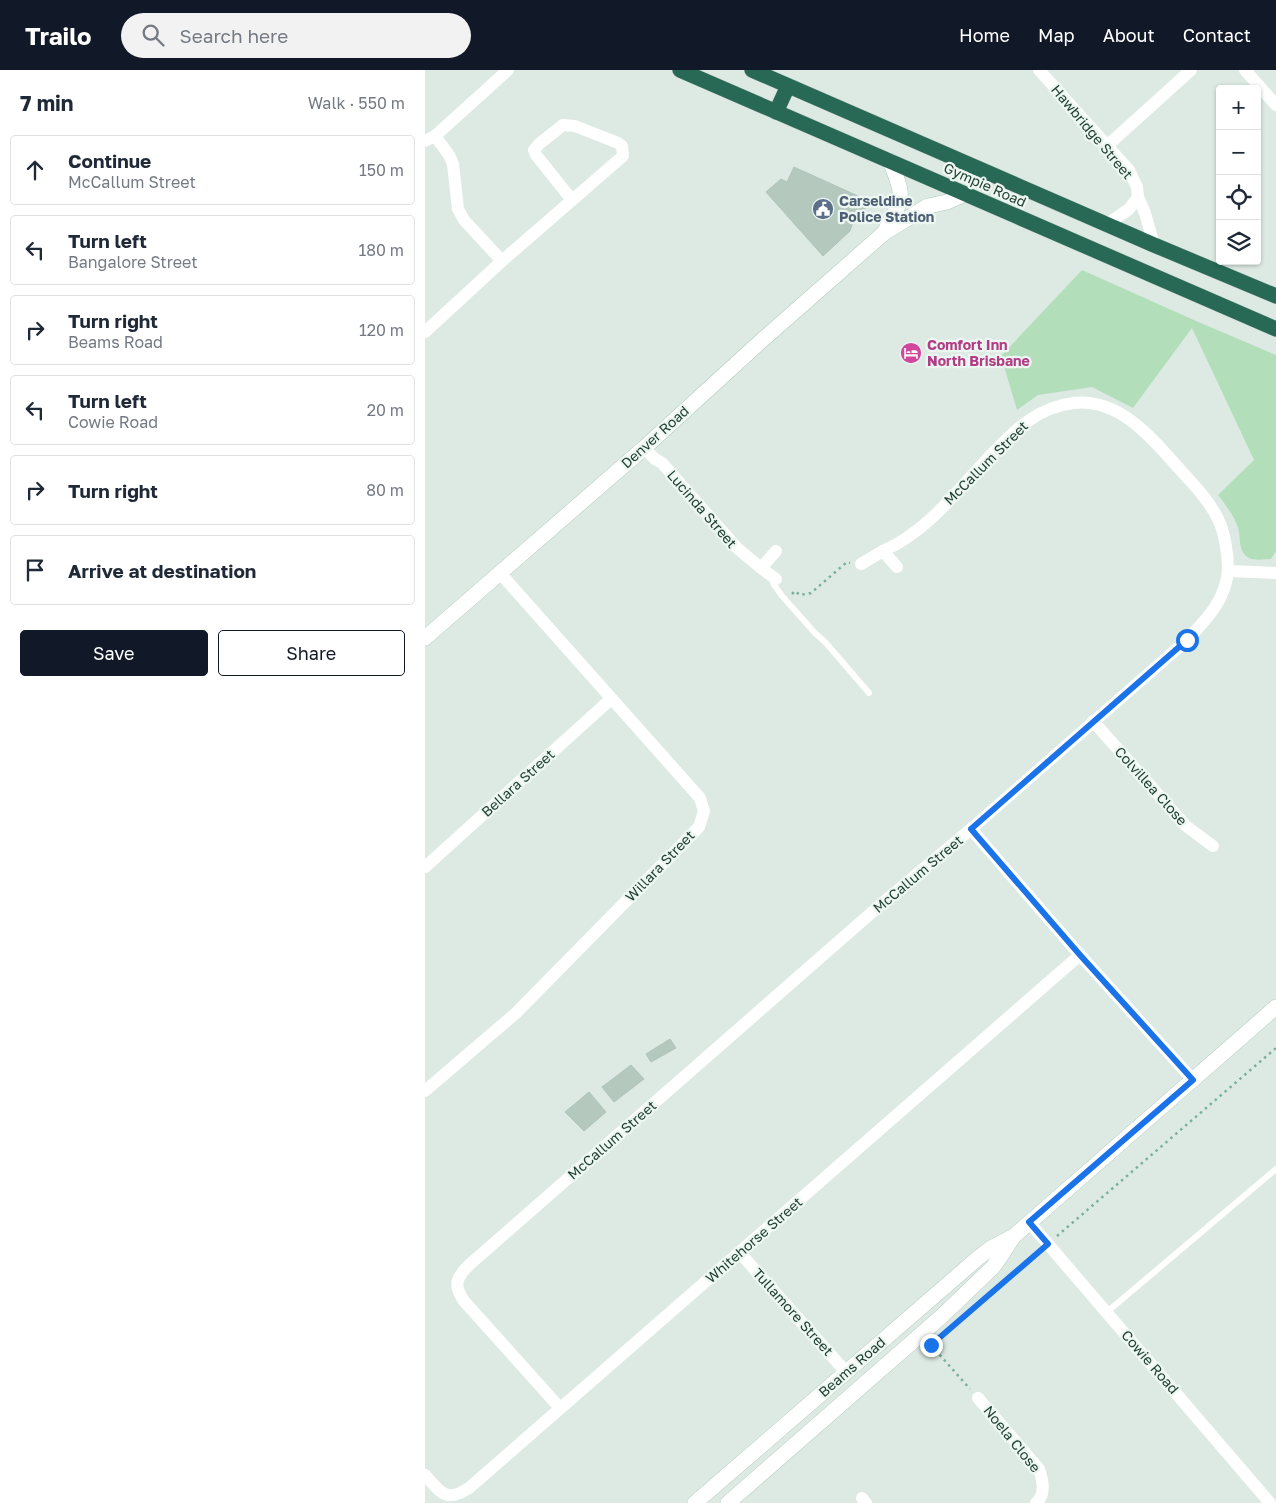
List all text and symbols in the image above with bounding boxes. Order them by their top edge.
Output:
search box [121,13,471,58]
text: Trailo [25,21,91,50]
icon: search [139,21,167,49]
text: Search here [179,24,288,47]
text: Home [959,24,1010,46]
text: Map [1038,24,1075,46]
text: About [1103,24,1155,46]
text: Contact [1183,24,1251,46]
street label: Hawbridge Street [1048,81,1137,182]
map controls [1216,85,1261,265]
button: + [1216,85,1261,130]
text: 7 min [20,90,74,116]
text: Walk · 550 m [308,93,405,113]
button: − [1216,130,1261,175]
text: Continue [68,149,151,172]
icon: ahead [21,156,49,184]
street label: Gympie Road [941,159,1029,210]
text: 150 m [359,160,404,180]
text: McCallum Street [68,172,196,192]
button: locate [1216,175,1261,220]
place label: Carseldine Police Station [839,192,934,225]
public building icon: Carseldine Police Station [811,197,835,221]
button: layers [1216,220,1261,265]
text: Turn left [68,229,147,252]
icon: left [21,236,49,264]
text: 180 m [358,240,404,260]
text: Bangalore Street [68,252,198,272]
text: Turn right [68,309,158,332]
icon: right [21,316,49,344]
text: 120 m [359,320,404,340]
text: Beams Road [68,332,163,352]
place label: Comfort Inn North Brisbane [927,336,1030,369]
hotel icon: Comfort Inn North Brisbane [899,341,923,365]
text: Turn left [68,389,147,412]
icon: left [21,396,49,424]
text: 20 m [367,400,404,420]
street label: Denver Road [617,402,692,471]
text: Cowie Road [68,412,158,432]
street label: McCallum Street [940,417,1031,508]
street label: Lucinda Street [664,466,741,551]
icon: right [21,476,49,504]
text: Turn right [68,479,158,502]
text: 80 m [366,480,404,500]
icon: arrive [21,556,49,584]
text: Arrive at destination [68,559,256,582]
route start [1176,629,1199,652]
button: Save [20,630,208,676]
button: Share [218,630,405,676]
street label: Colvillea Close [1112,743,1191,828]
street label: Bellara Street [478,745,558,820]
street label: Willara Street [621,827,698,905]
street label: McCallum Street [869,831,966,916]
street label: McCallum Street [564,1097,659,1183]
street label: Whitehorse Street [702,1193,805,1286]
street label: Tullamore Street [750,1264,837,1359]
street label: Cowie Road [1118,1326,1183,1397]
street label: Beams Road [815,1333,889,1400]
route end [920,1334,943,1357]
street label: Noela Close [980,1402,1044,1475]

